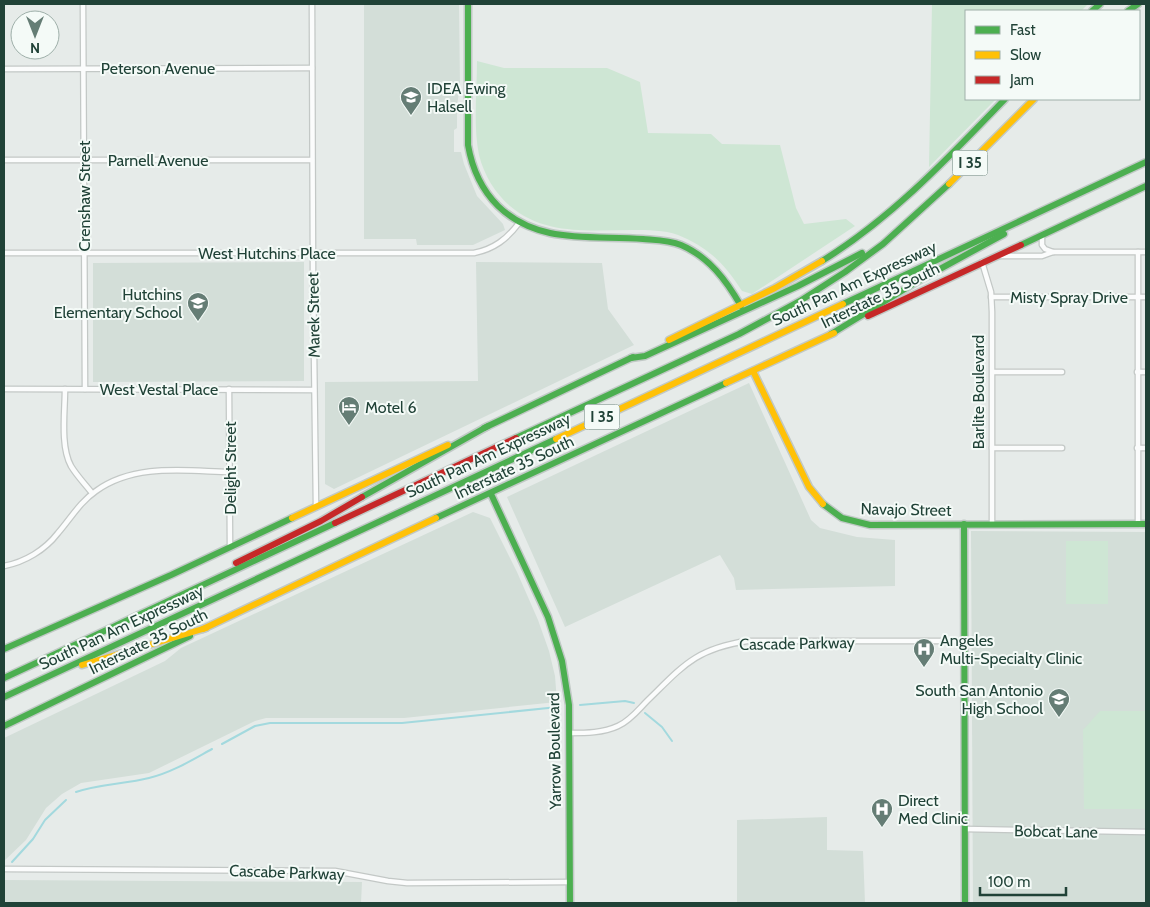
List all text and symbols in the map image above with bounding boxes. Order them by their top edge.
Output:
north arrow [10,10,60,60]
legend [965,10,1140,100]
text: Fast [1010,21,1035,39]
text: N [30,39,40,57]
text: Slow [1010,46,1041,64]
street label: Peterson Avenue [101,59,215,78]
text: Jam [1009,71,1034,89]
place label: IDEA Ewing Halsell [427,79,507,116]
school or university icon: IDEA Ewing Halsell [399,85,423,116]
street label: Crenshaw Street [75,140,94,251]
road number: I 35 [952,150,988,176]
street label: Parnell Avenue [108,151,208,170]
street label: South Pan Am Expressway [769,237,940,330]
street label: West Hutchins Place [198,244,336,263]
street label: Interstate 35 South [818,259,943,332]
street label: Marek Street [303,271,324,358]
place label: Hutchins Elementary School [54,285,182,322]
street label: Misty Spray Drive [1010,288,1128,307]
school or university icon: Hutchins Elementary School [186,291,210,322]
street label: Barlite Boulevard [969,335,988,449]
street label: West Vestal Place [100,380,218,399]
hotel icon: Motel 6 [337,395,361,426]
place label: Motel 6 [365,398,416,417]
road number: I 35 [584,404,620,430]
street label: South Pan Am Expressway [403,409,574,502]
street label: Delight Street [221,421,240,515]
street label: Interstate 35 South [452,431,577,503]
street label: Navajo Street [860,499,952,520]
street label: South Pan Am Expressway [36,581,207,674]
street label: Interstate 35 South [86,605,211,678]
place label: Angeles Multi-Specialty Clinic [940,631,1082,668]
street label: Cascade Parkway [739,633,855,654]
hospital icon: Angeles Multi-Specialty Clinic [912,637,936,668]
place label: South San Antonio High School [915,681,1043,718]
school or university icon: South San Antonio High School [1047,687,1071,718]
street label: Yarrow Boulevard [544,692,565,811]
place label: Direct Med Clinic [898,791,968,828]
hospital icon: Direct Med Clinic [870,797,894,828]
street label: Bobcat Lane [1014,821,1098,842]
street label: Cascabe Parkway [229,861,345,884]
scale bar [980,864,1066,896]
text: 100 m [988,873,1030,891]

